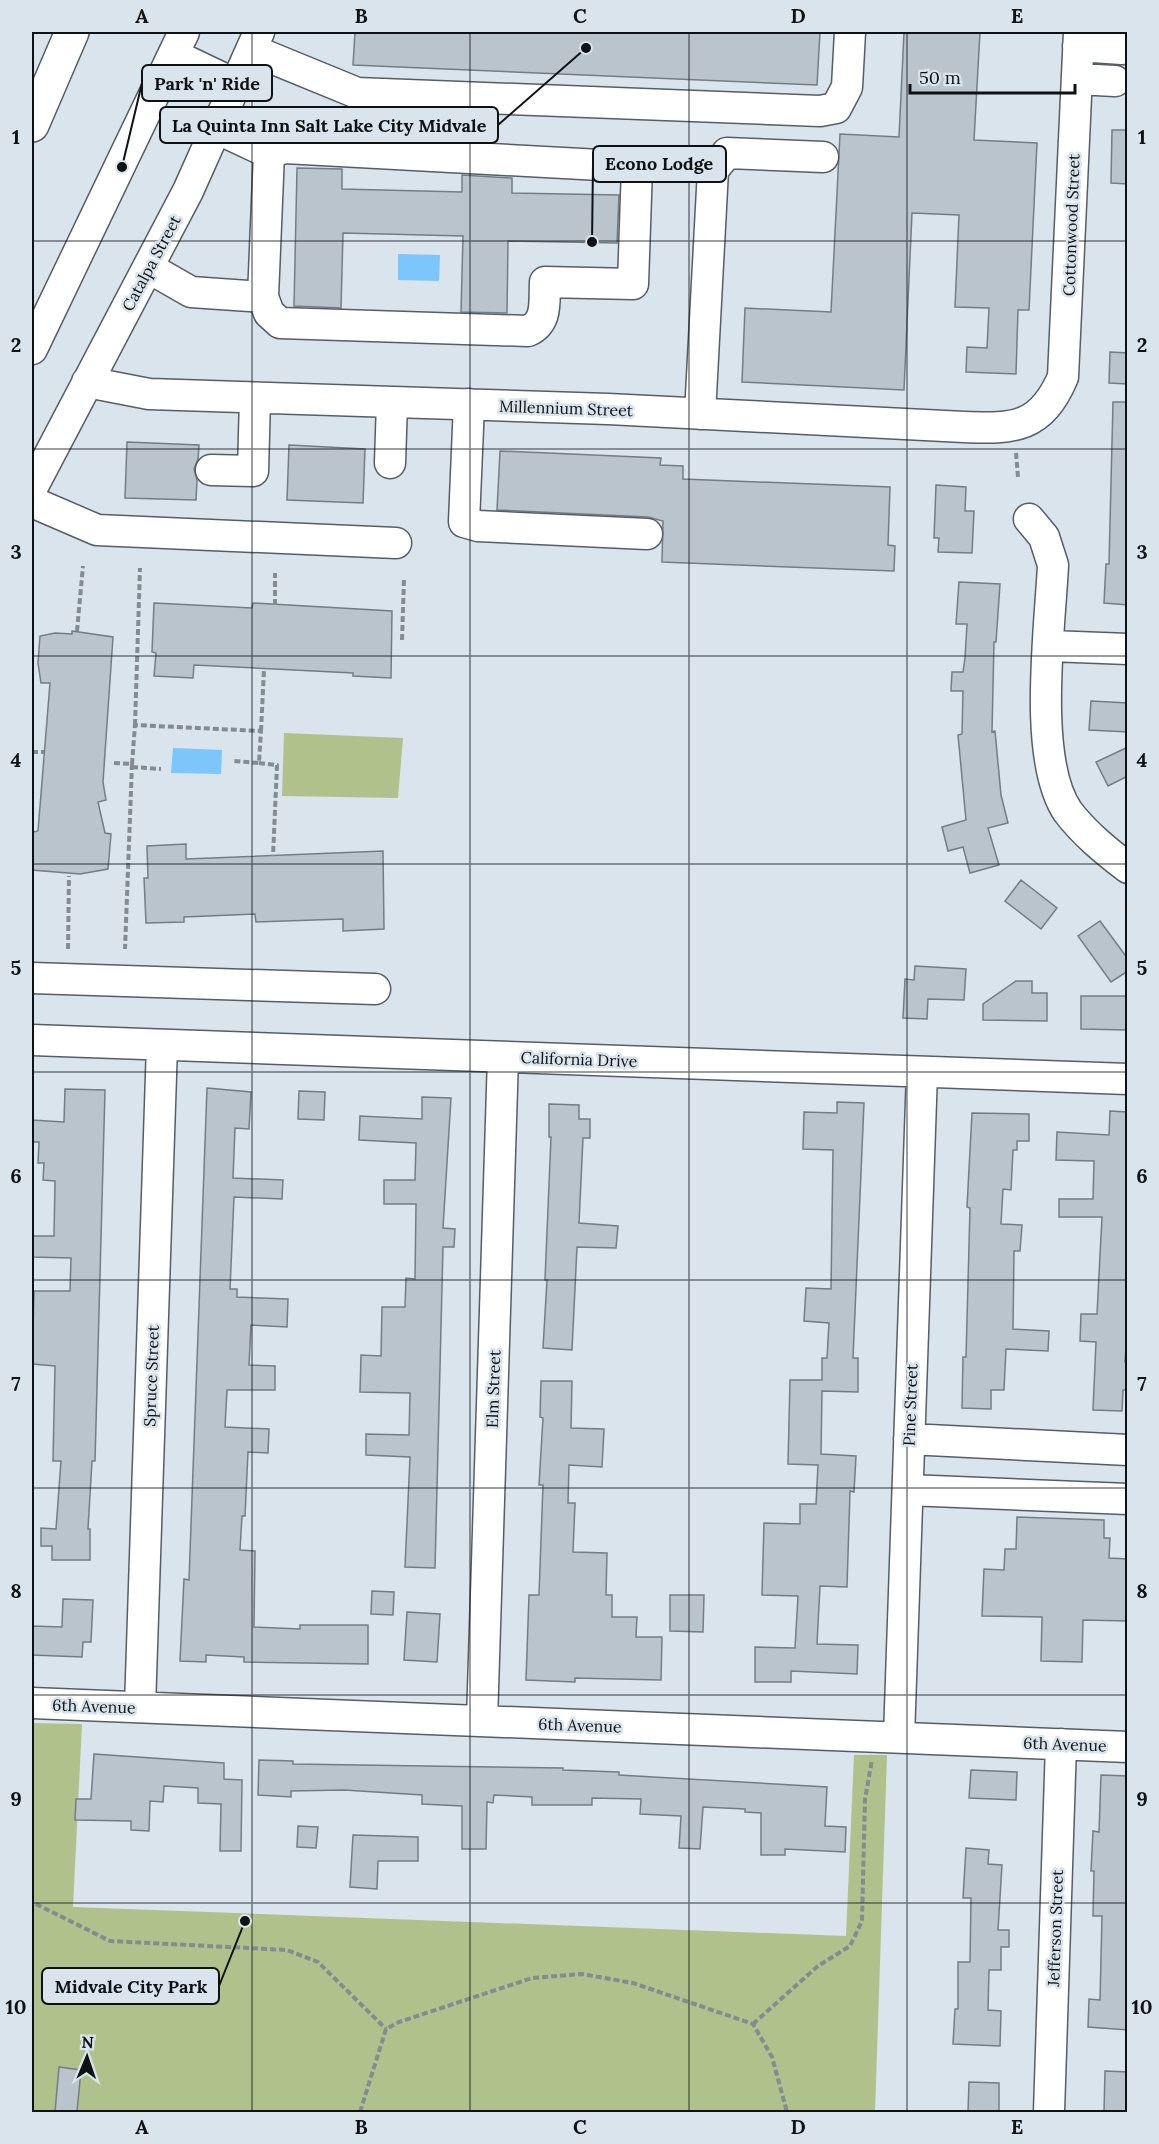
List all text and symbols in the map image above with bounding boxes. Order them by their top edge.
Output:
text: A [135,3,149,28]
text: B [354,3,368,28]
text: C [573,3,587,28]
text: D [790,3,806,28]
text: E [1011,3,1023,28]
scale bar [910,57,1075,95]
callout: Park 'n' Ride [142,65,272,101]
text: 50 m [919,66,961,89]
text: Park 'n' Ride [154,72,260,95]
callout: La Quinta Inn Salt Lake City Midvale [160,107,498,143]
text: La Quinta Inn Salt Lake City Midvale [172,114,487,137]
text: 1 [12,124,20,149]
text: 1 [1138,124,1146,149]
callout: Econo Lodge [593,146,726,182]
text: Econo Lodge [605,152,714,175]
street label: Cottonwood Street [1059,153,1084,296]
street label: Catalpa Street [117,211,185,314]
text: 2 [11,332,21,357]
text: 2 [1137,332,1147,357]
street label: Millennium Street [499,396,634,420]
text: 3 [10,539,22,564]
text: 3 [1136,539,1148,564]
text: 4 [11,747,22,772]
text: 4 [1137,747,1148,772]
text: 5 [11,955,22,980]
text: 5 [1137,955,1148,980]
street label: California Drive [520,1047,638,1071]
text: 6 [10,1163,22,1188]
text: 6 [1136,1163,1148,1188]
street label: Spruce Street [139,1324,163,1427]
street label: Elm Street [482,1349,504,1428]
street label: Pine Street [899,1363,921,1446]
text: 7 [11,1371,21,1396]
text: 7 [1137,1371,1147,1396]
text: 8 [10,1578,22,1603]
text: 8 [1136,1578,1148,1603]
street label: 6th Avenue [52,1695,136,1717]
street label: 6th Avenue [538,1714,622,1736]
street label: 6th Avenue [1023,1733,1107,1755]
text: 9 [10,1786,22,1811]
text: 9 [1136,1786,1148,1811]
street label: Jefferson Street [1043,1868,1067,1988]
callout: Midvale City Park [42,1968,219,2004]
text: Midvale City Park [54,1975,208,1998]
text: 10 [6,1994,26,2019]
text: 10 [1132,1994,1152,2019]
north arrow [57,2027,117,2087]
text: N [81,2032,94,2052]
text: A [135,2114,149,2139]
text: B [354,2114,368,2139]
text: C [573,2114,587,2139]
text: D [790,2114,806,2139]
text: E [1011,2114,1023,2139]

